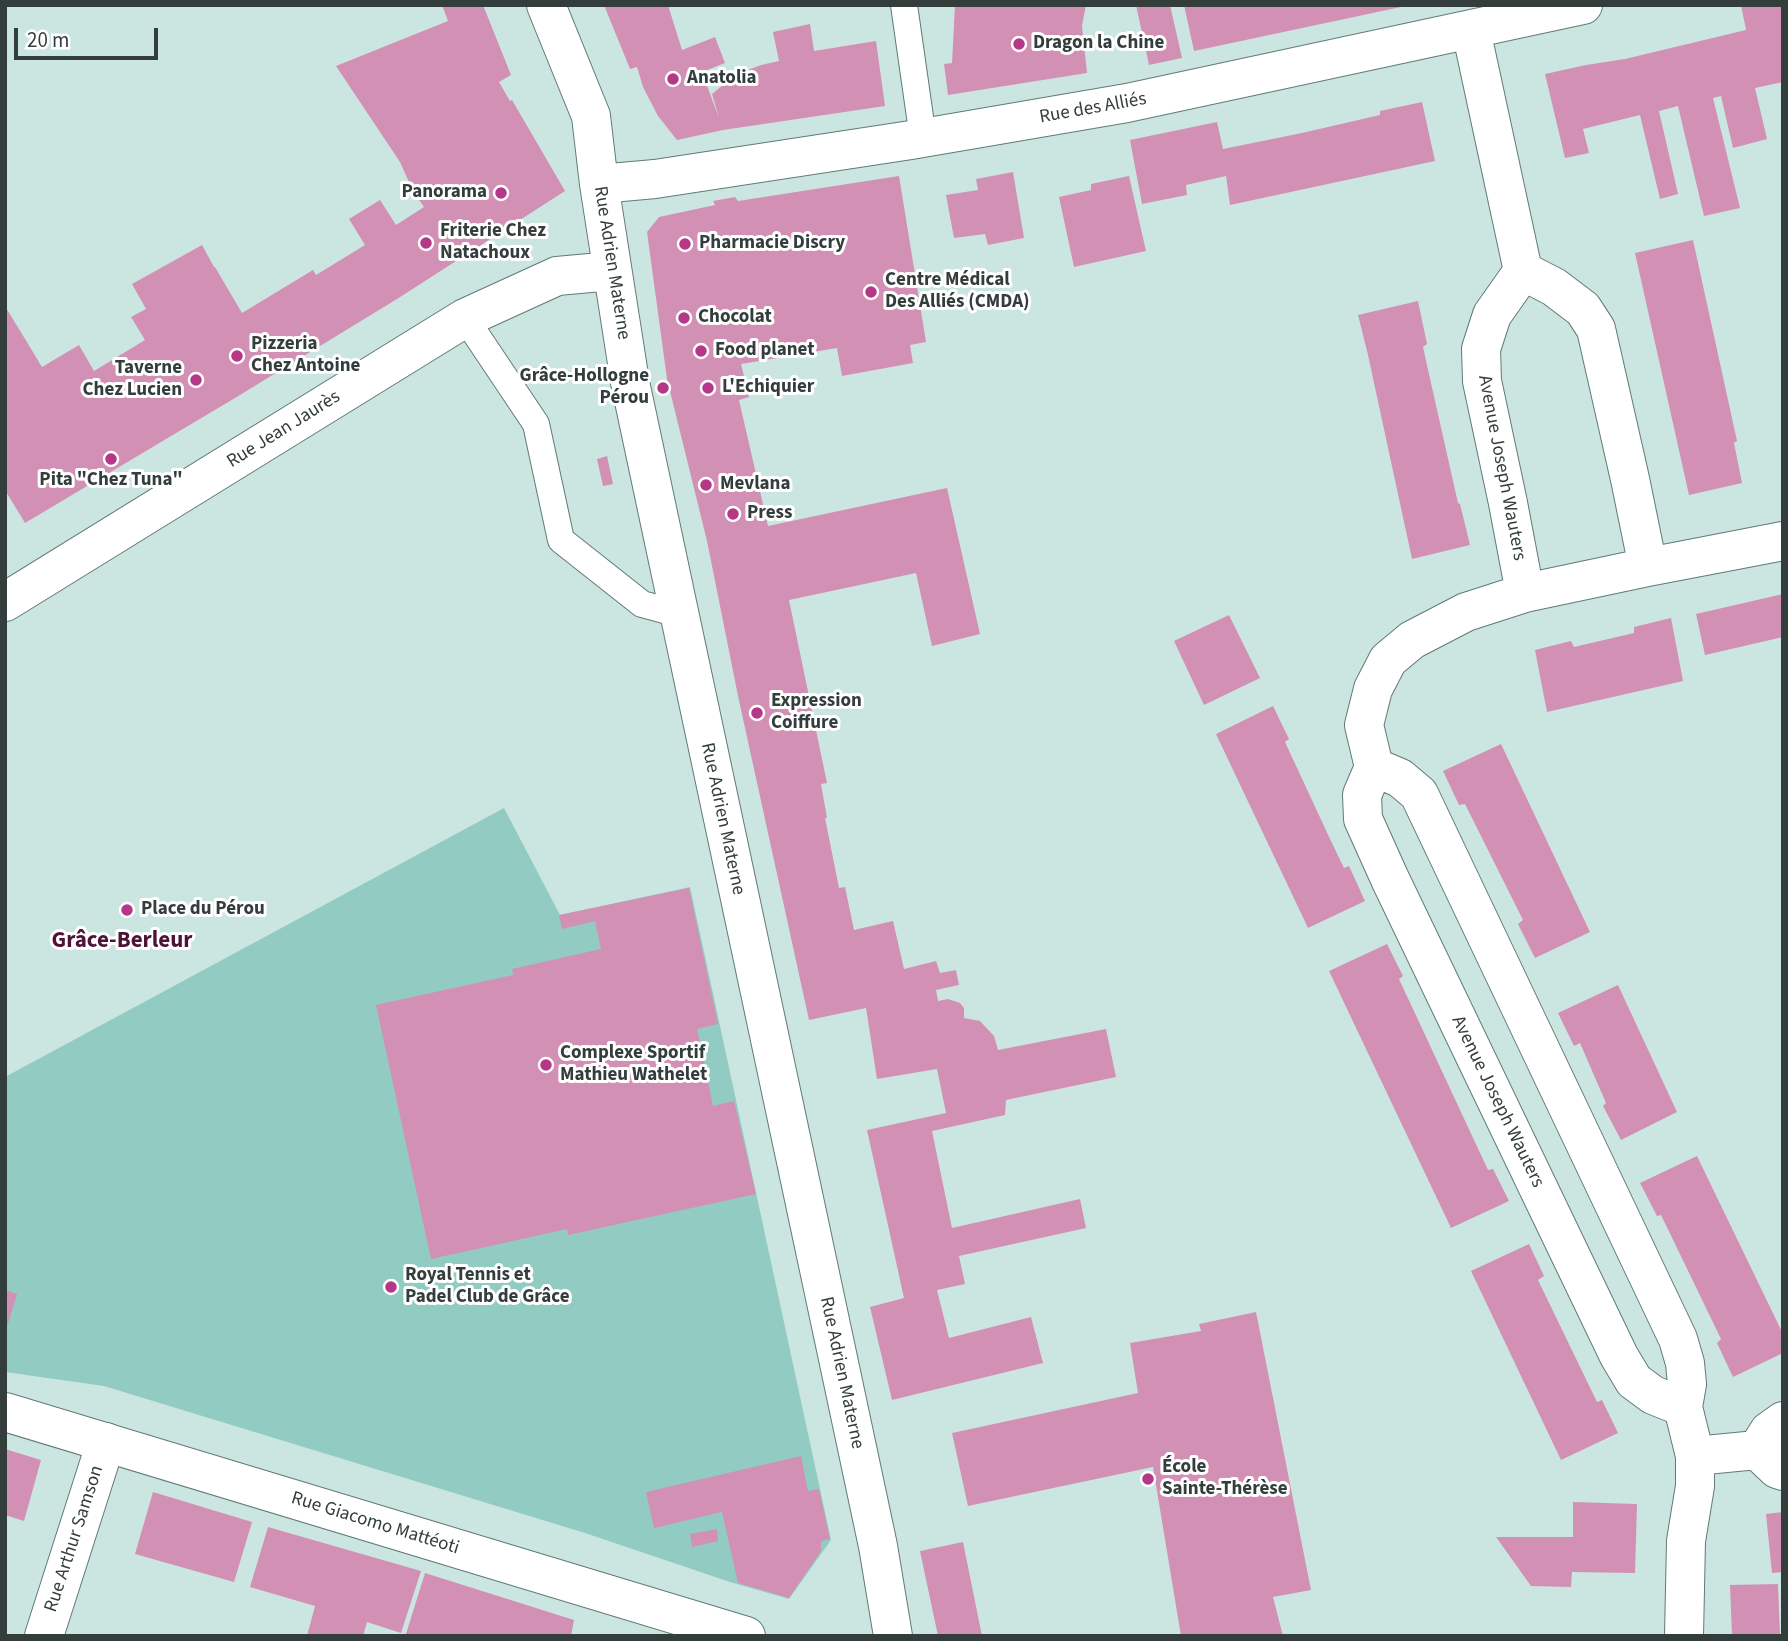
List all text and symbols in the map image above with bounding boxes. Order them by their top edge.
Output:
scale bar [18,14,161,58]
text: 20 m [27,25,69,55]
place label: Dragon la Chine [1033,33,1164,55]
marker: Dragon la Chine [1011,36,1027,52]
place label: Anatolia [687,68,757,90]
marker: Anatolia [665,71,681,87]
street label: Rue des Alliés [1038,88,1148,130]
place label: Panorama [402,182,487,204]
marker: Panorama [493,185,509,201]
street label: Rue Adrien Materne [588,185,634,341]
place label: Friterie Chez Natachoux [440,221,546,265]
place label: Pharmacie Discry [699,233,845,255]
marker: Friterie Chez Natachoux [418,235,434,251]
marker: Pharmacie Discry [677,236,693,252]
place label: Centre Médical Des Alliés (CMDA) [885,270,1030,314]
marker: Centre Médical Des Alliés (CMDA) [863,284,879,300]
place label: Chocolat [698,307,772,329]
marker: Chocolat [676,310,692,326]
place label: Pizzeria Chez Antoine [251,334,360,378]
place label: Food planet [715,340,815,362]
marker: Food planet [693,343,709,359]
marker: Pizzeria Chez Antoine [229,348,245,364]
place label: Taverne Chez Lucien [83,358,182,402]
place label: Grâce-Hollogne Pérou [520,366,649,410]
marker: Taverne Chez Lucien [188,372,204,388]
street label: Avenue Joseph Wauters [1472,373,1530,563]
place label: L'Echiquier [722,377,814,399]
marker: Grâce-Hollogne Pérou [655,380,671,396]
marker: L'Echiquier [700,380,716,396]
street label: Rue Jean Jaurès [223,386,345,474]
marker: Pita "Chez Tuna" [103,451,119,467]
place label: Pita "Chez Tuna" [39,470,183,492]
place label: Mevlana [720,474,790,496]
marker: Mevlana [698,477,714,493]
place label: Press [747,503,792,525]
marker: Press [725,506,741,522]
place label: Expression Coiffure [771,691,862,735]
marker: Expression Coiffure [749,705,765,721]
street label: Rue Adrien Materne [695,741,749,897]
place label: Place du Pérou [141,899,265,921]
marker: Place du Pérou [119,902,135,918]
district label: Grâce-Berleur [52,928,192,956]
street label: Avenue Joseph Wauters [1445,1012,1549,1192]
place label: Complexe Sportif Mathieu Wathelet [560,1043,707,1087]
marker: Complexe Sportif Mathieu Wathelet [538,1057,554,1073]
place label: Royal Tennis et Padel Club de Grâce [405,1265,570,1309]
marker: Royal Tennis et Padel Club de Grâce [383,1279,399,1295]
street label: Rue Adrien Materne [814,1295,868,1451]
place label: École Sainte-Thérèse [1162,1457,1288,1501]
street label: Rue Arthur Samson [41,1463,109,1615]
marker: École Sainte-Thérèse [1140,1471,1156,1487]
street label: Rue Giacomo Mattéoti [288,1488,462,1560]

